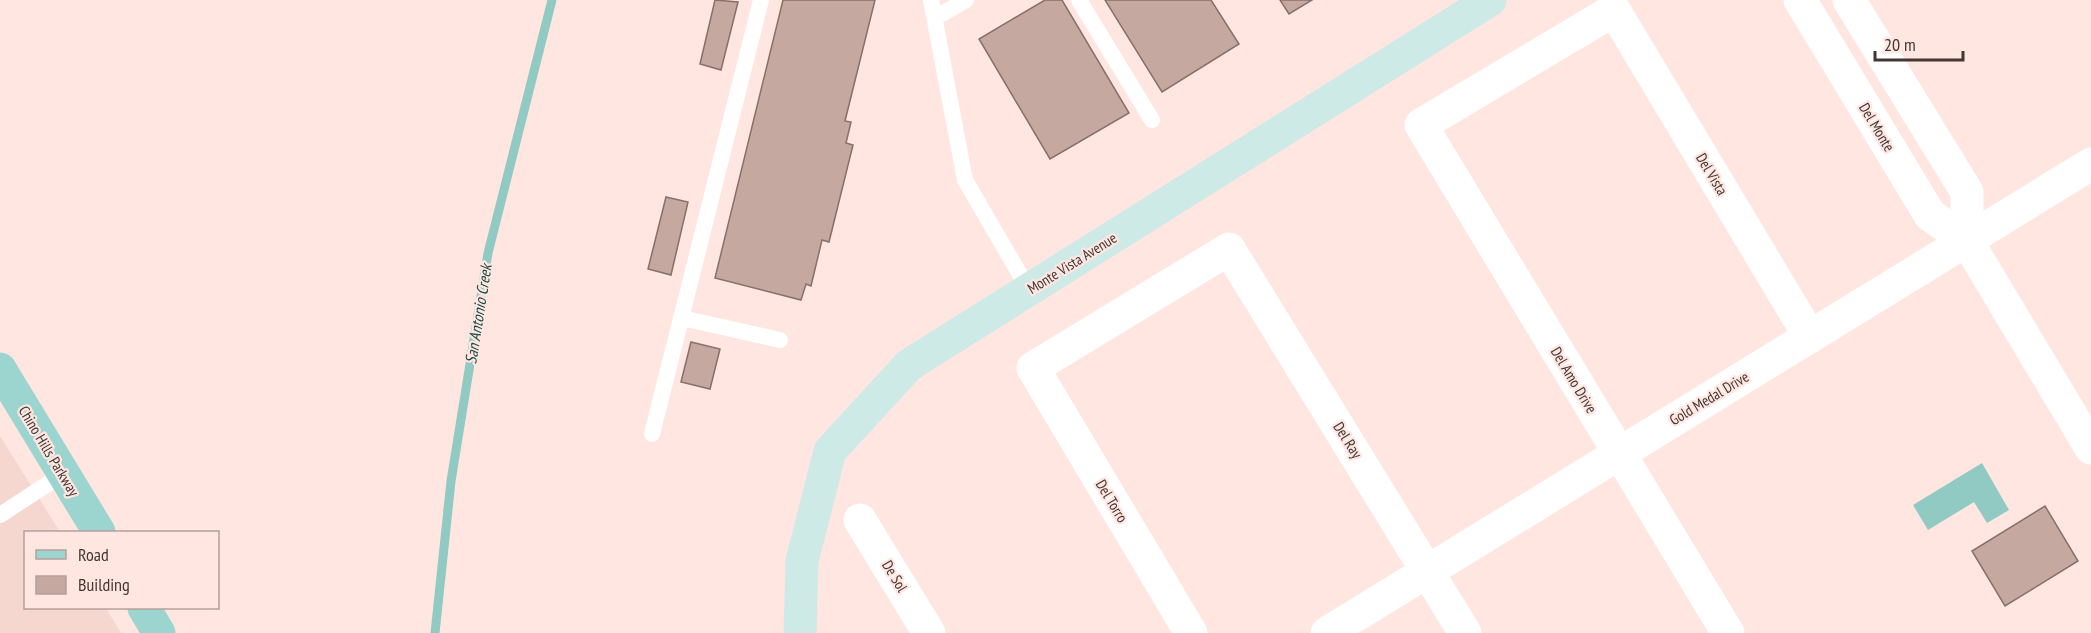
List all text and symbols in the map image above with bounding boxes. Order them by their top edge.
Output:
scale bar [1875,24,1964,62]
text: 20 m [1884,33,1916,56]
street label: Del Monte [1855,99,1899,155]
street label: Del Vista [1692,149,1732,199]
street label: Monte Vista Avenue [1024,228,1120,298]
water label: San Antonio Creek [460,261,496,365]
street label: Del Amo Drive [1547,343,1601,417]
street label: Gold Medal Drive [1666,367,1752,429]
street label: Chino Hills Parkway [15,402,84,500]
street label: Del Ray [1329,418,1367,462]
street label: Del Torro [1092,476,1132,526]
legend [24,531,219,609]
text: Road [78,543,109,566]
street label: De Sol [878,557,912,596]
text: Building [78,573,130,596]

